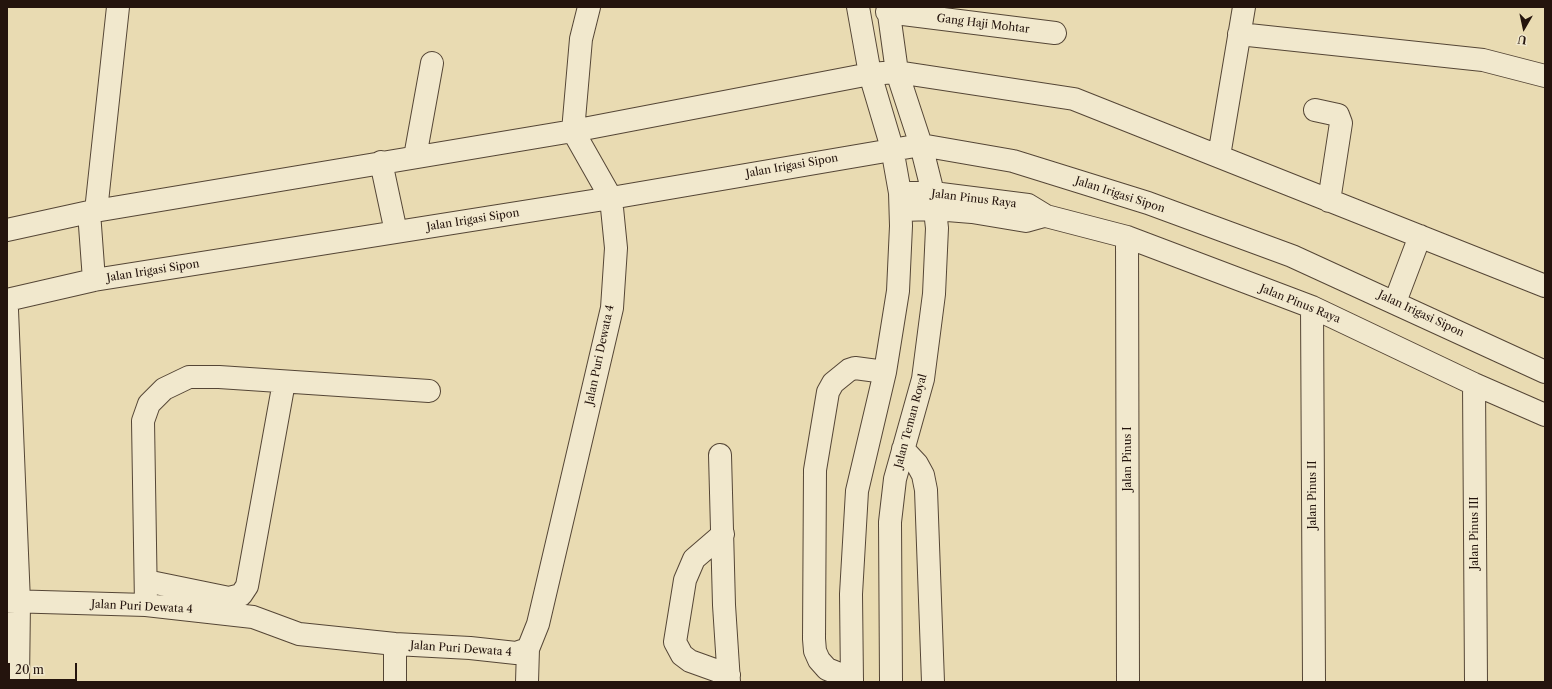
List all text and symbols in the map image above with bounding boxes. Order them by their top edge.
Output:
north arrow [1504,8,1544,48]
street label: Gang Haji Mohtar [936,12,1030,36]
text: U [1517,32,1528,47]
street label: Jalan Irigasi Sipon [745,151,839,181]
street label: Jalan Irigasi Sipon [1073,174,1167,216]
street label: Jalan Pinus Raya [931,187,1017,211]
street label: Jalan Irigasi Sipon [426,206,520,234]
street label: Jalan Irigasi Sipon [106,257,200,285]
street label: Jalan Pinus Raya [1258,282,1342,326]
street label: Jalan Irigasi Sipon [1376,288,1466,340]
street label: Jalan Puri Dewata 4 [583,304,617,406]
street label: Jalan Teman Royal [892,372,930,470]
street label: Jalan Pinus I [1121,427,1135,491]
street label: Jalan Pinus II [1306,461,1320,529]
street label: Jalan Pinus III [1468,497,1482,569]
street label: Jalan Puri Dewata 4 [91,598,193,616]
street label: Jalan Puri Dewata 4 [410,639,512,659]
scale bar [10,655,79,681]
text: 20 m [15,662,44,677]

